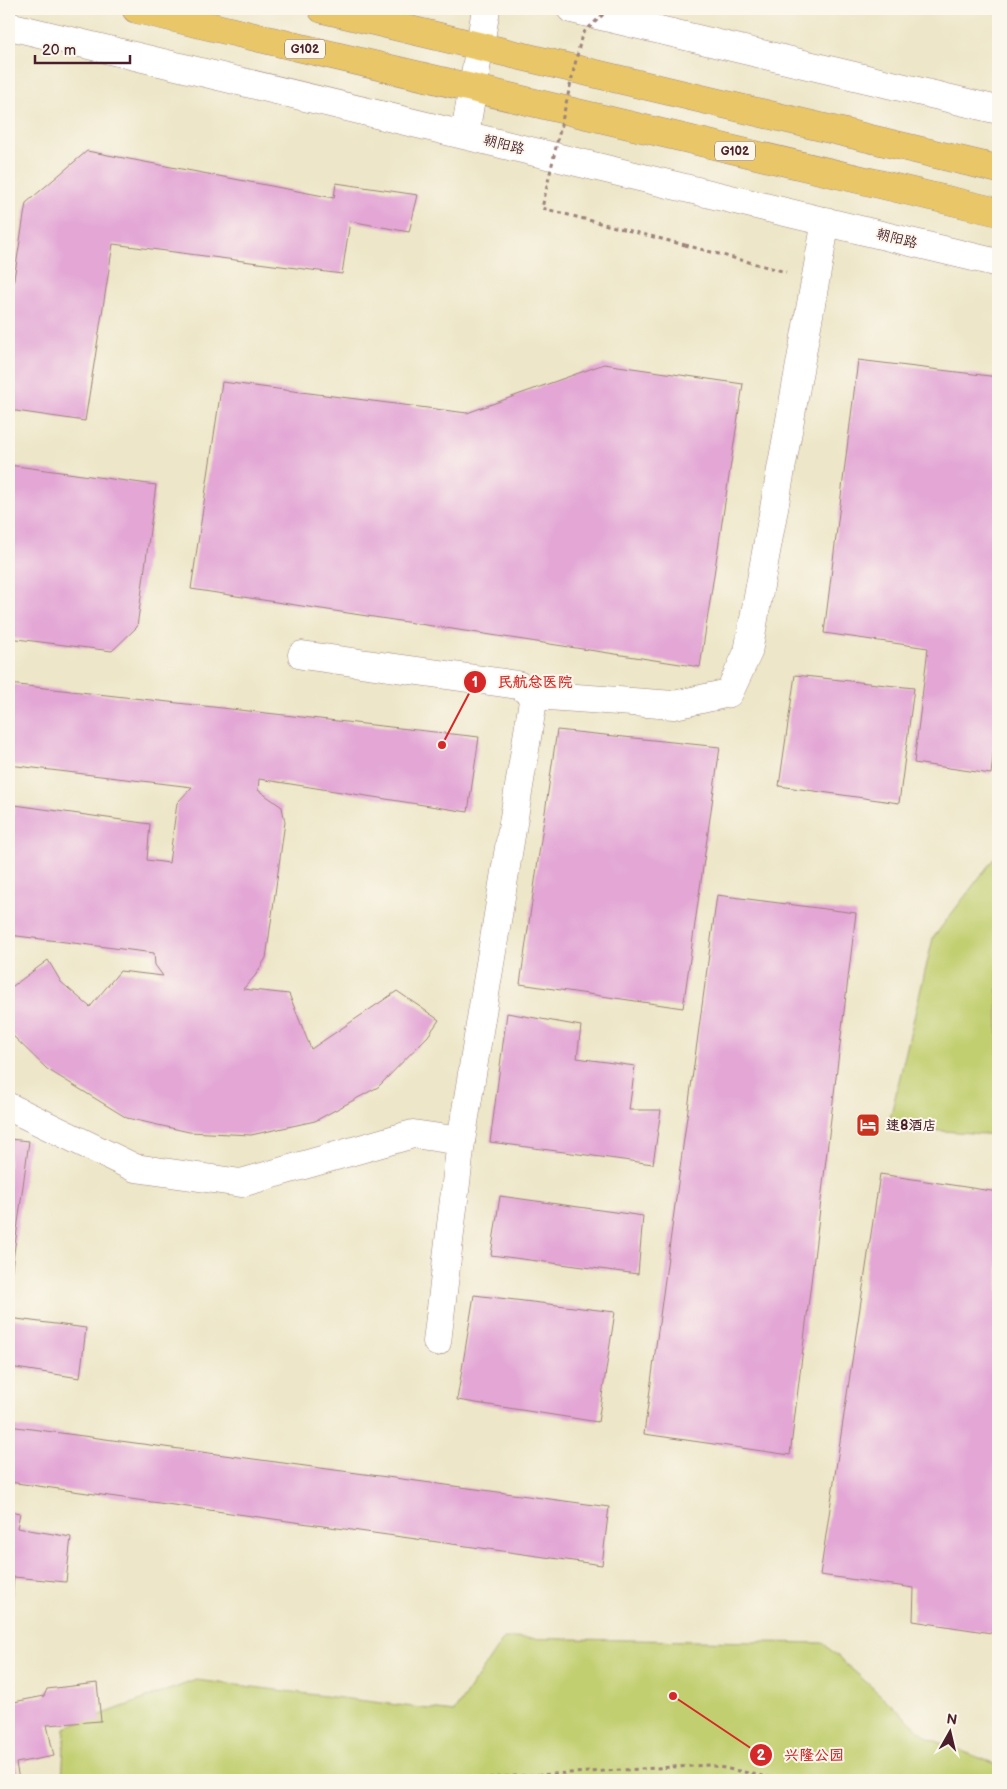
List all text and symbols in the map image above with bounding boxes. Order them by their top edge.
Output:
scale bar [35,32,130,64]
road number: G102 [285,40,325,59]
text: 20 m [42,41,76,60]
street label: 朝阳路 [481,131,526,158]
road number: G102 [715,142,755,160]
street label: 朝阳路 [874,225,919,252]
callout: 民航总医院 [462,667,582,697]
text: 1 [472,673,478,692]
text: 民航总医院 [497,673,573,692]
hotel icon: 速8酒店 [855,1112,881,1138]
place label: 速8酒店 [886,1117,936,1134]
north arrow [924,1706,974,1756]
text: N [945,1710,958,1729]
callout: 兴隆公园 [749,1740,854,1770]
text: 2 [757,1746,766,1765]
text: 兴隆公园 [784,1746,844,1765]

